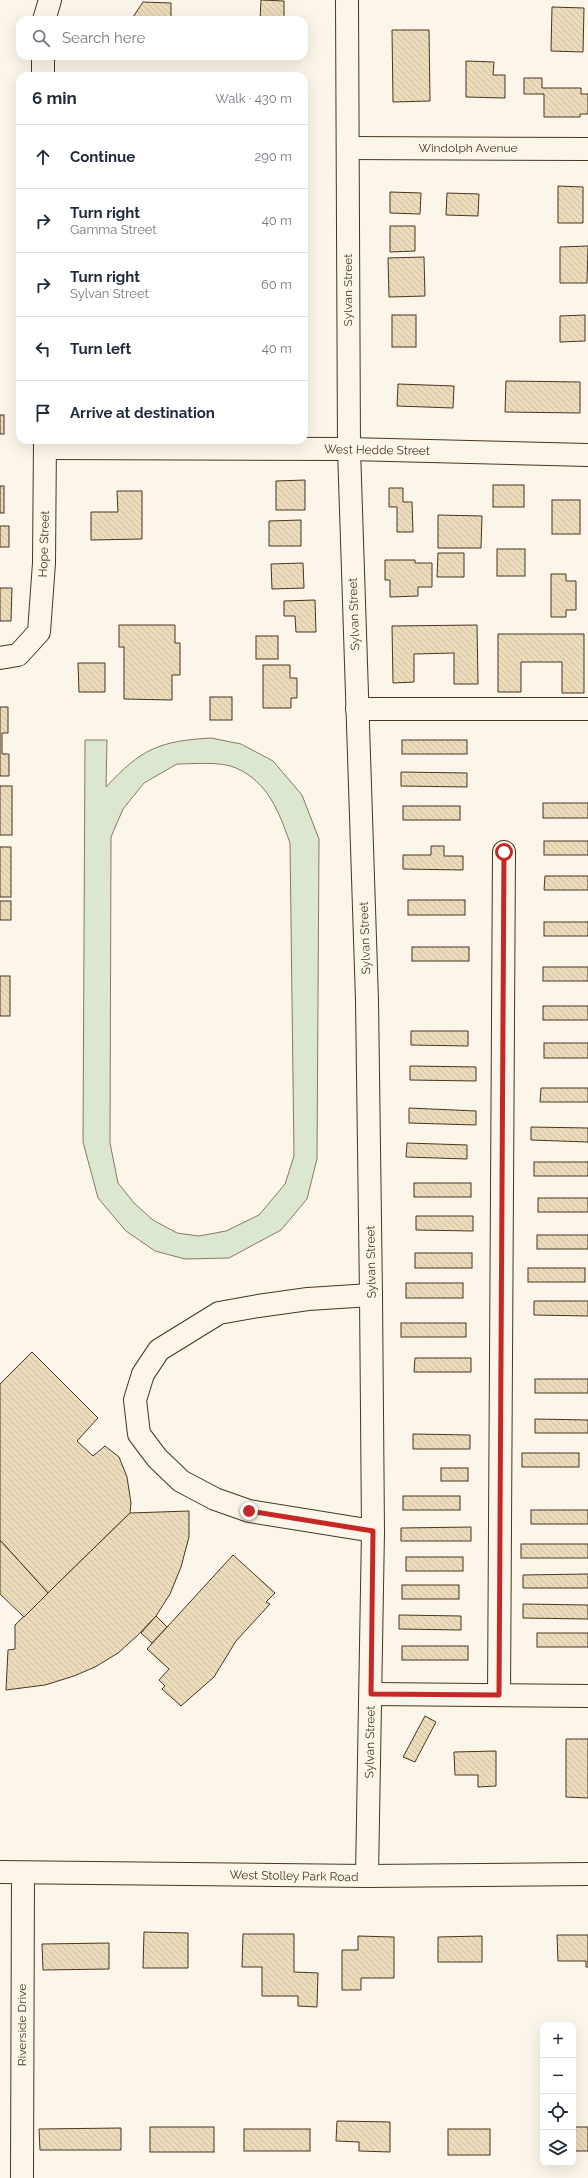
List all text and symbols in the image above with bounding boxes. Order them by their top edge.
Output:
search box [16,16,308,60]
icon: search [30,27,52,49]
text: Search here [62,29,145,47]
text: 6 min [32,88,77,108]
text: Walk · 430 m [215,91,292,106]
street label: Windolph Avenue [418,141,518,155]
icon: ahead [32,146,54,168]
text: Continue [70,148,135,166]
text: 290 m [254,149,292,164]
text: Turn right [70,204,140,222]
icon: right [32,210,54,232]
text: 40 m [262,213,292,228]
text: Gamma Street [70,222,157,237]
street label: Sylvan Street [341,254,355,326]
text: Turn right [70,268,140,286]
icon: right [32,274,54,296]
text: 60 m [261,277,292,292]
text: Sylvan Street [70,286,149,301]
icon: left [32,338,54,360]
text: Turn left [70,340,131,358]
text: 40 m [262,341,292,356]
icon: arrive [32,402,54,424]
text: Arrive at destination [70,404,215,422]
street label: West Hedde Street [324,442,430,458]
street label: Hope Street [36,510,52,578]
street label: Sylvan Street [346,577,362,651]
route start [495,843,513,861]
street label: Sylvan Street [357,901,373,975]
street label: Sylvan Street [363,1226,379,1298]
route end [240,1502,258,1520]
street label: Sylvan Street [362,1706,378,1778]
street label: West Stolley Park Road [229,1868,359,1884]
street label: Riverside Drive [15,1984,29,2066]
map controls [540,2022,576,2166]
button: + [540,2022,576,2058]
button: − [540,2058,576,2094]
button: locate [540,2094,576,2130]
button: layers [540,2130,576,2166]

